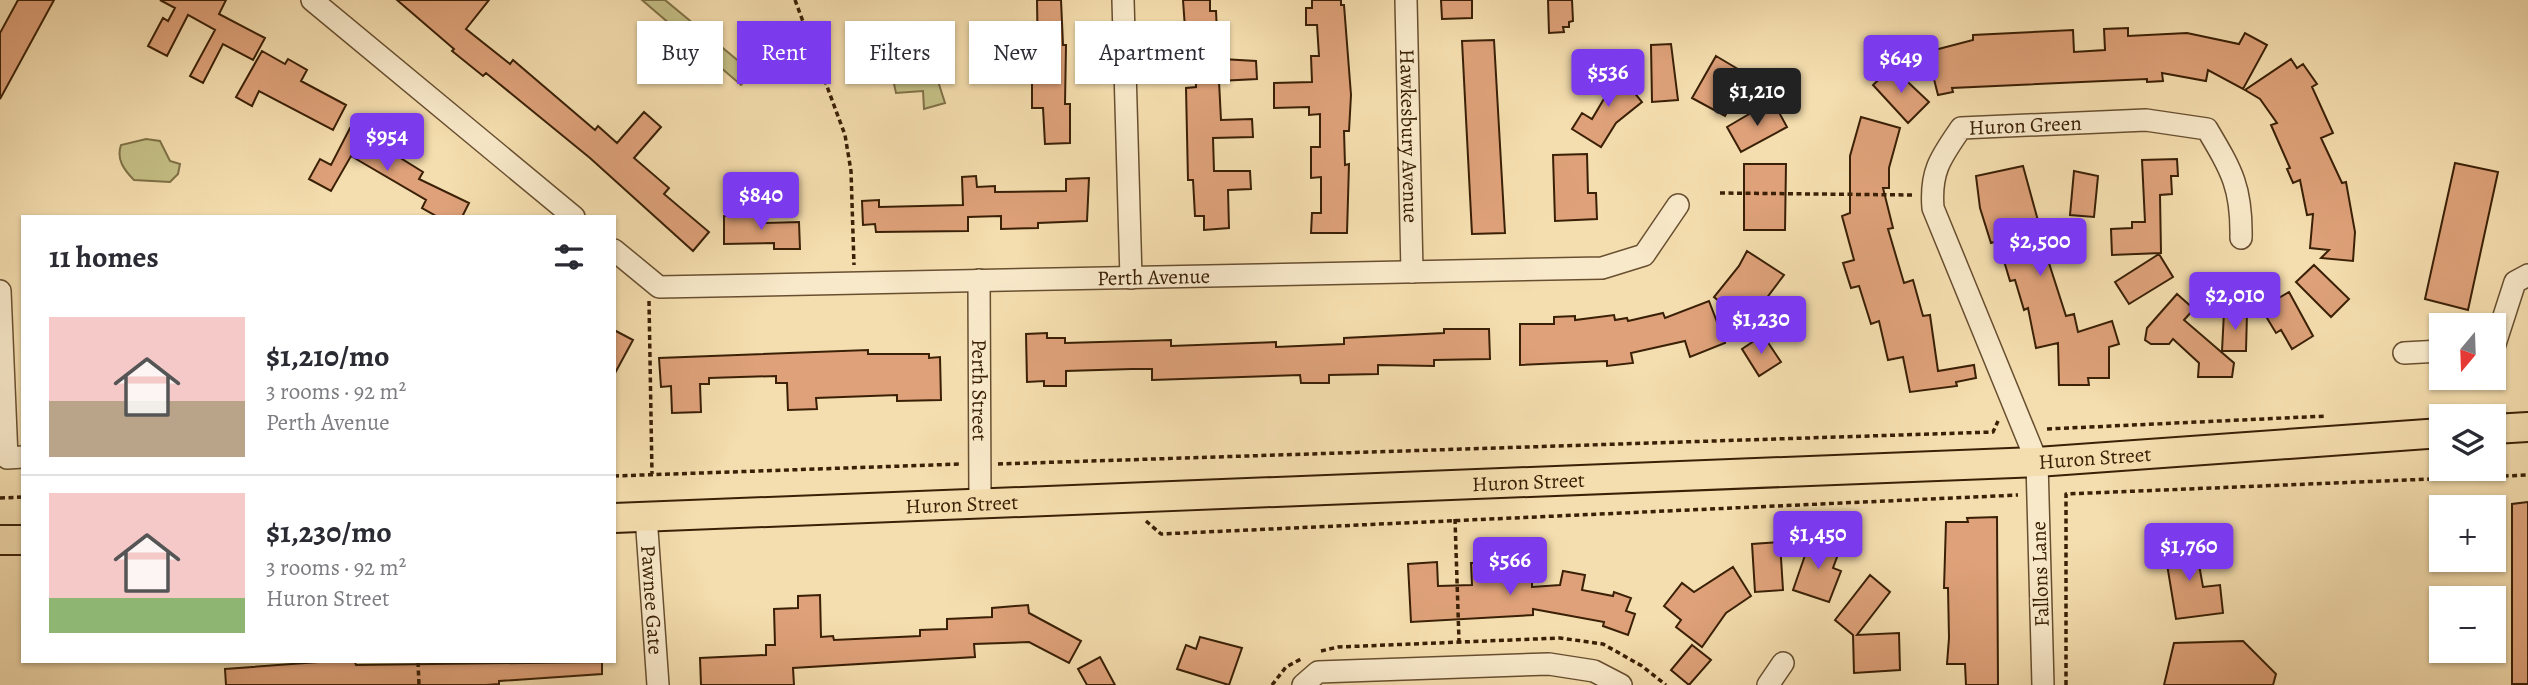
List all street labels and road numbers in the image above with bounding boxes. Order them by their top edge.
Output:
street label: Hawkesbury Avenue [1393,49,1425,223]
street label: Huron Green [1968,109,2082,142]
street label: Perth Avenue [1097,262,1210,292]
street label: Perth Street [965,339,994,441]
street label: Huron Street [2037,440,2152,476]
street label: Huron Street [1471,466,1585,498]
street label: Huron Street [905,488,1019,521]
street label: Fallons Lane [2024,521,2056,627]
street label: Pawnee Gate [634,544,670,656]

